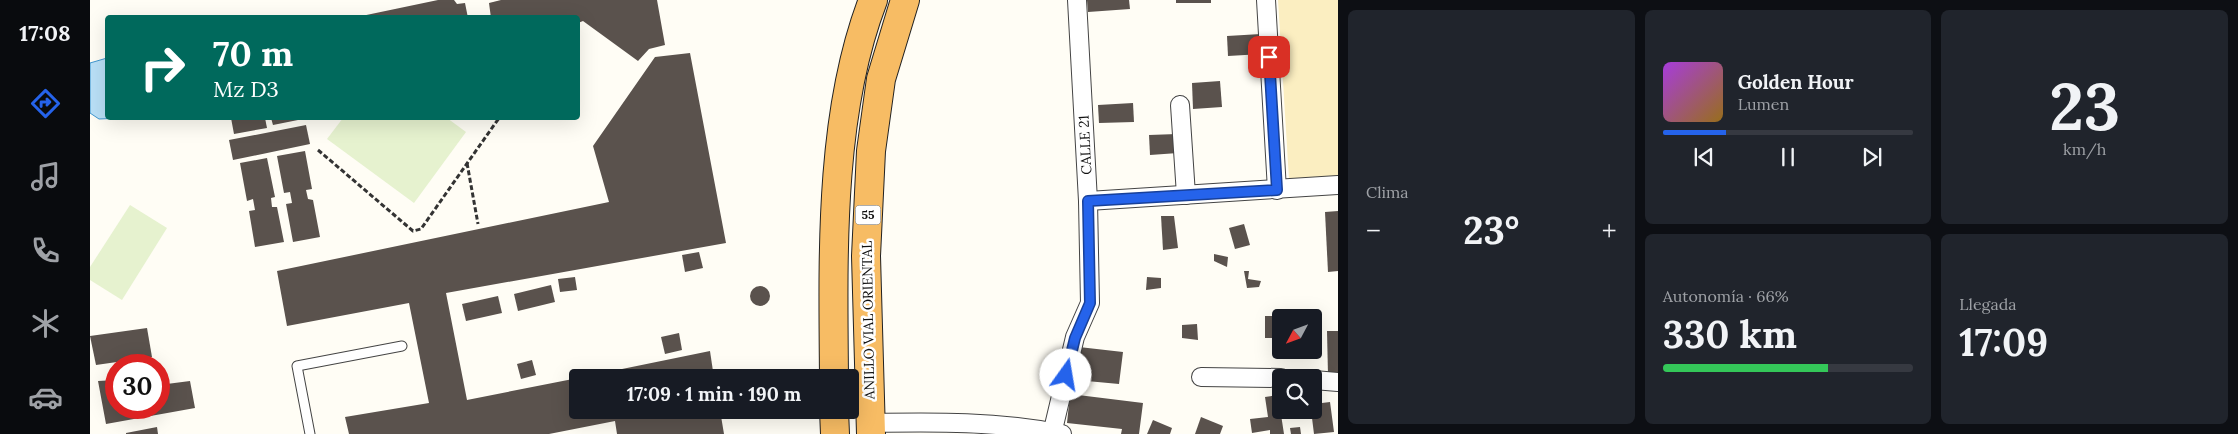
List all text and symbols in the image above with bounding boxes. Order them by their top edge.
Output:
text: 17:08 [19,19,71,47]
text: 70 m [213,31,293,76]
icon: right [130,35,195,100]
pin [1248,36,1290,78]
icon: arrive [1255,43,1283,71]
text: 23 [2049,65,2120,148]
text: Golden Hour [1738,70,1854,94]
text: Mz D3 [213,75,279,103]
icon: directions [28,86,63,121]
text: Lumen [1738,94,1789,114]
street label: CALLE 21 [1074,115,1096,175]
text: km/h [2063,139,2106,159]
icon: previous [1690,143,1718,171]
icon: pause [1774,143,1802,171]
icon: next [1858,143,1886,171]
icon: music [28,159,63,194]
text: Clima [1366,182,1409,202]
road number: 55 [856,206,880,224]
text: 23° [1463,206,1519,254]
text: − [1366,213,1381,249]
text: + [1602,213,1617,249]
icon: phone [28,233,63,268]
street label: ANILLO VIAL ORIENTAL [858,241,878,400]
text: Autonomía · 66% [1663,286,1789,306]
text: Llegada [1959,294,2017,314]
icon: climate [28,306,63,341]
north arrow [1272,309,1322,359]
map controls [1272,309,1322,419]
text: 330 km [1663,310,1797,358]
text: 17:09 [1959,318,2048,366]
position arrow [1039,348,1091,400]
speed limit sign: 30 [105,354,170,419]
button: search [1272,369,1322,419]
icon: car [28,380,63,415]
text: 17:09 · 1 min · 190 m [627,382,801,406]

